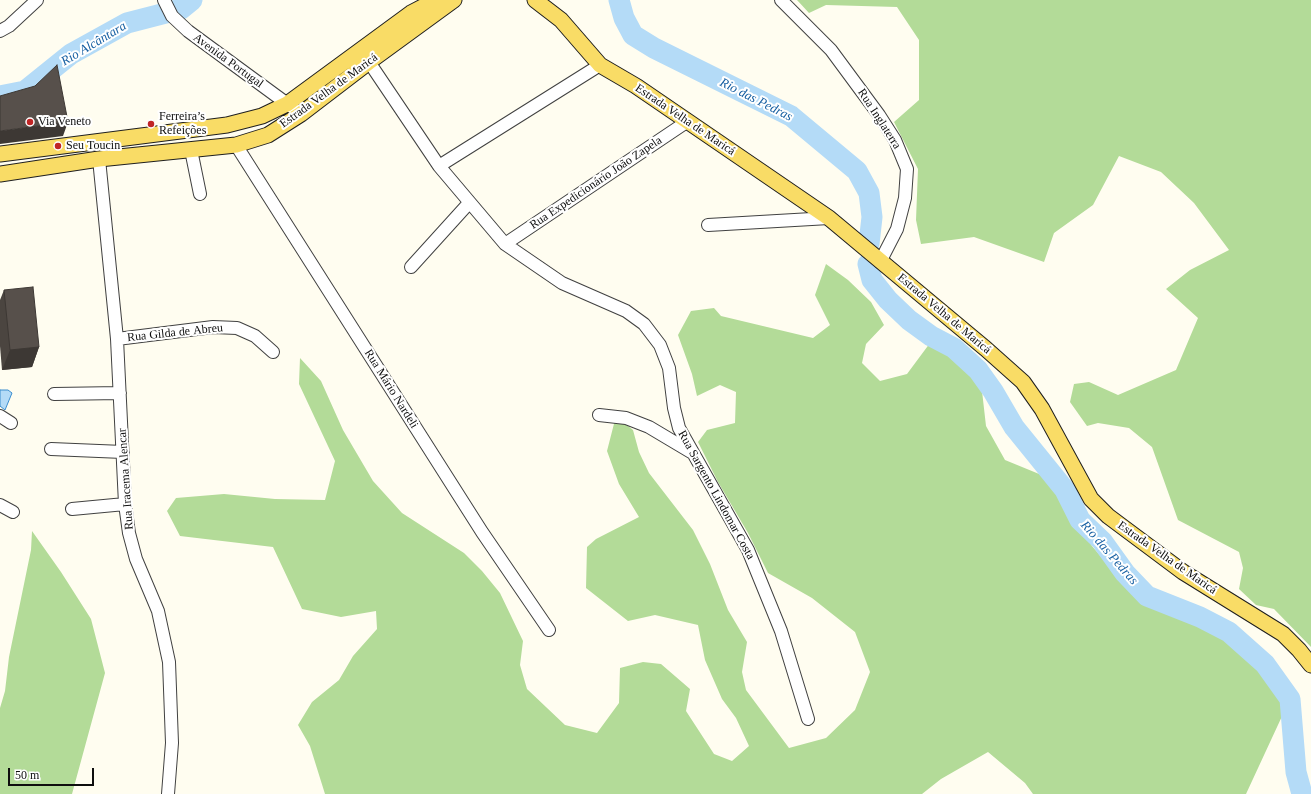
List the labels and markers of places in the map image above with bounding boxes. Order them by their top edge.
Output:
place label: Ferreira’s Refeições [159,110,206,138]
place label: Via Veneto [38,115,91,129]
marker: Via Veneto [25,117,35,127]
marker: Ferreira’s Refeições [146,119,156,129]
place label: Seu Toucin [66,139,120,153]
marker: Seu Toucin [53,141,63,151]

